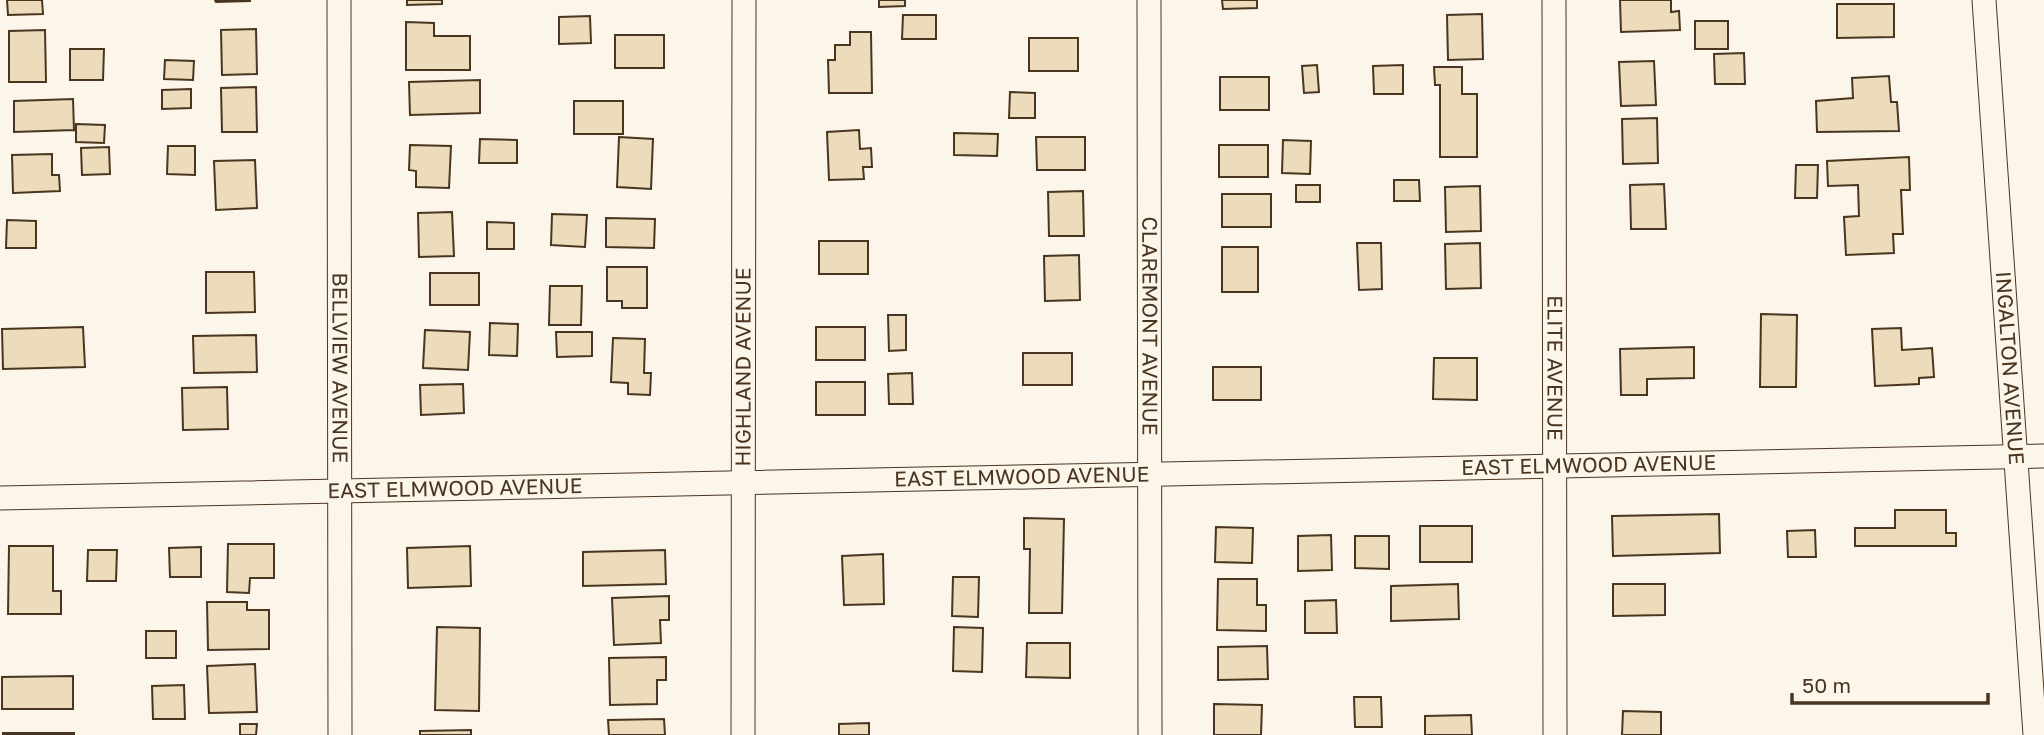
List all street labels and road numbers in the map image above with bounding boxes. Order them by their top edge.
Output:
street label: CLAREMONT AVENUE [1137,216,1164,436]
street label: HIGHLAND AVENUE [729,267,756,467]
street label: INGALTON AVENUE [1991,270,2030,466]
street label: BELLVIEW AVENUE [327,273,354,463]
street label: ELITE AVENUE [1542,295,1569,441]
street label: EAST ELMWOOD AVENUE [1461,449,1717,480]
street label: EAST ELMWOOD AVENUE [894,460,1150,492]
street label: EAST ELMWOOD AVENUE [327,472,583,503]

